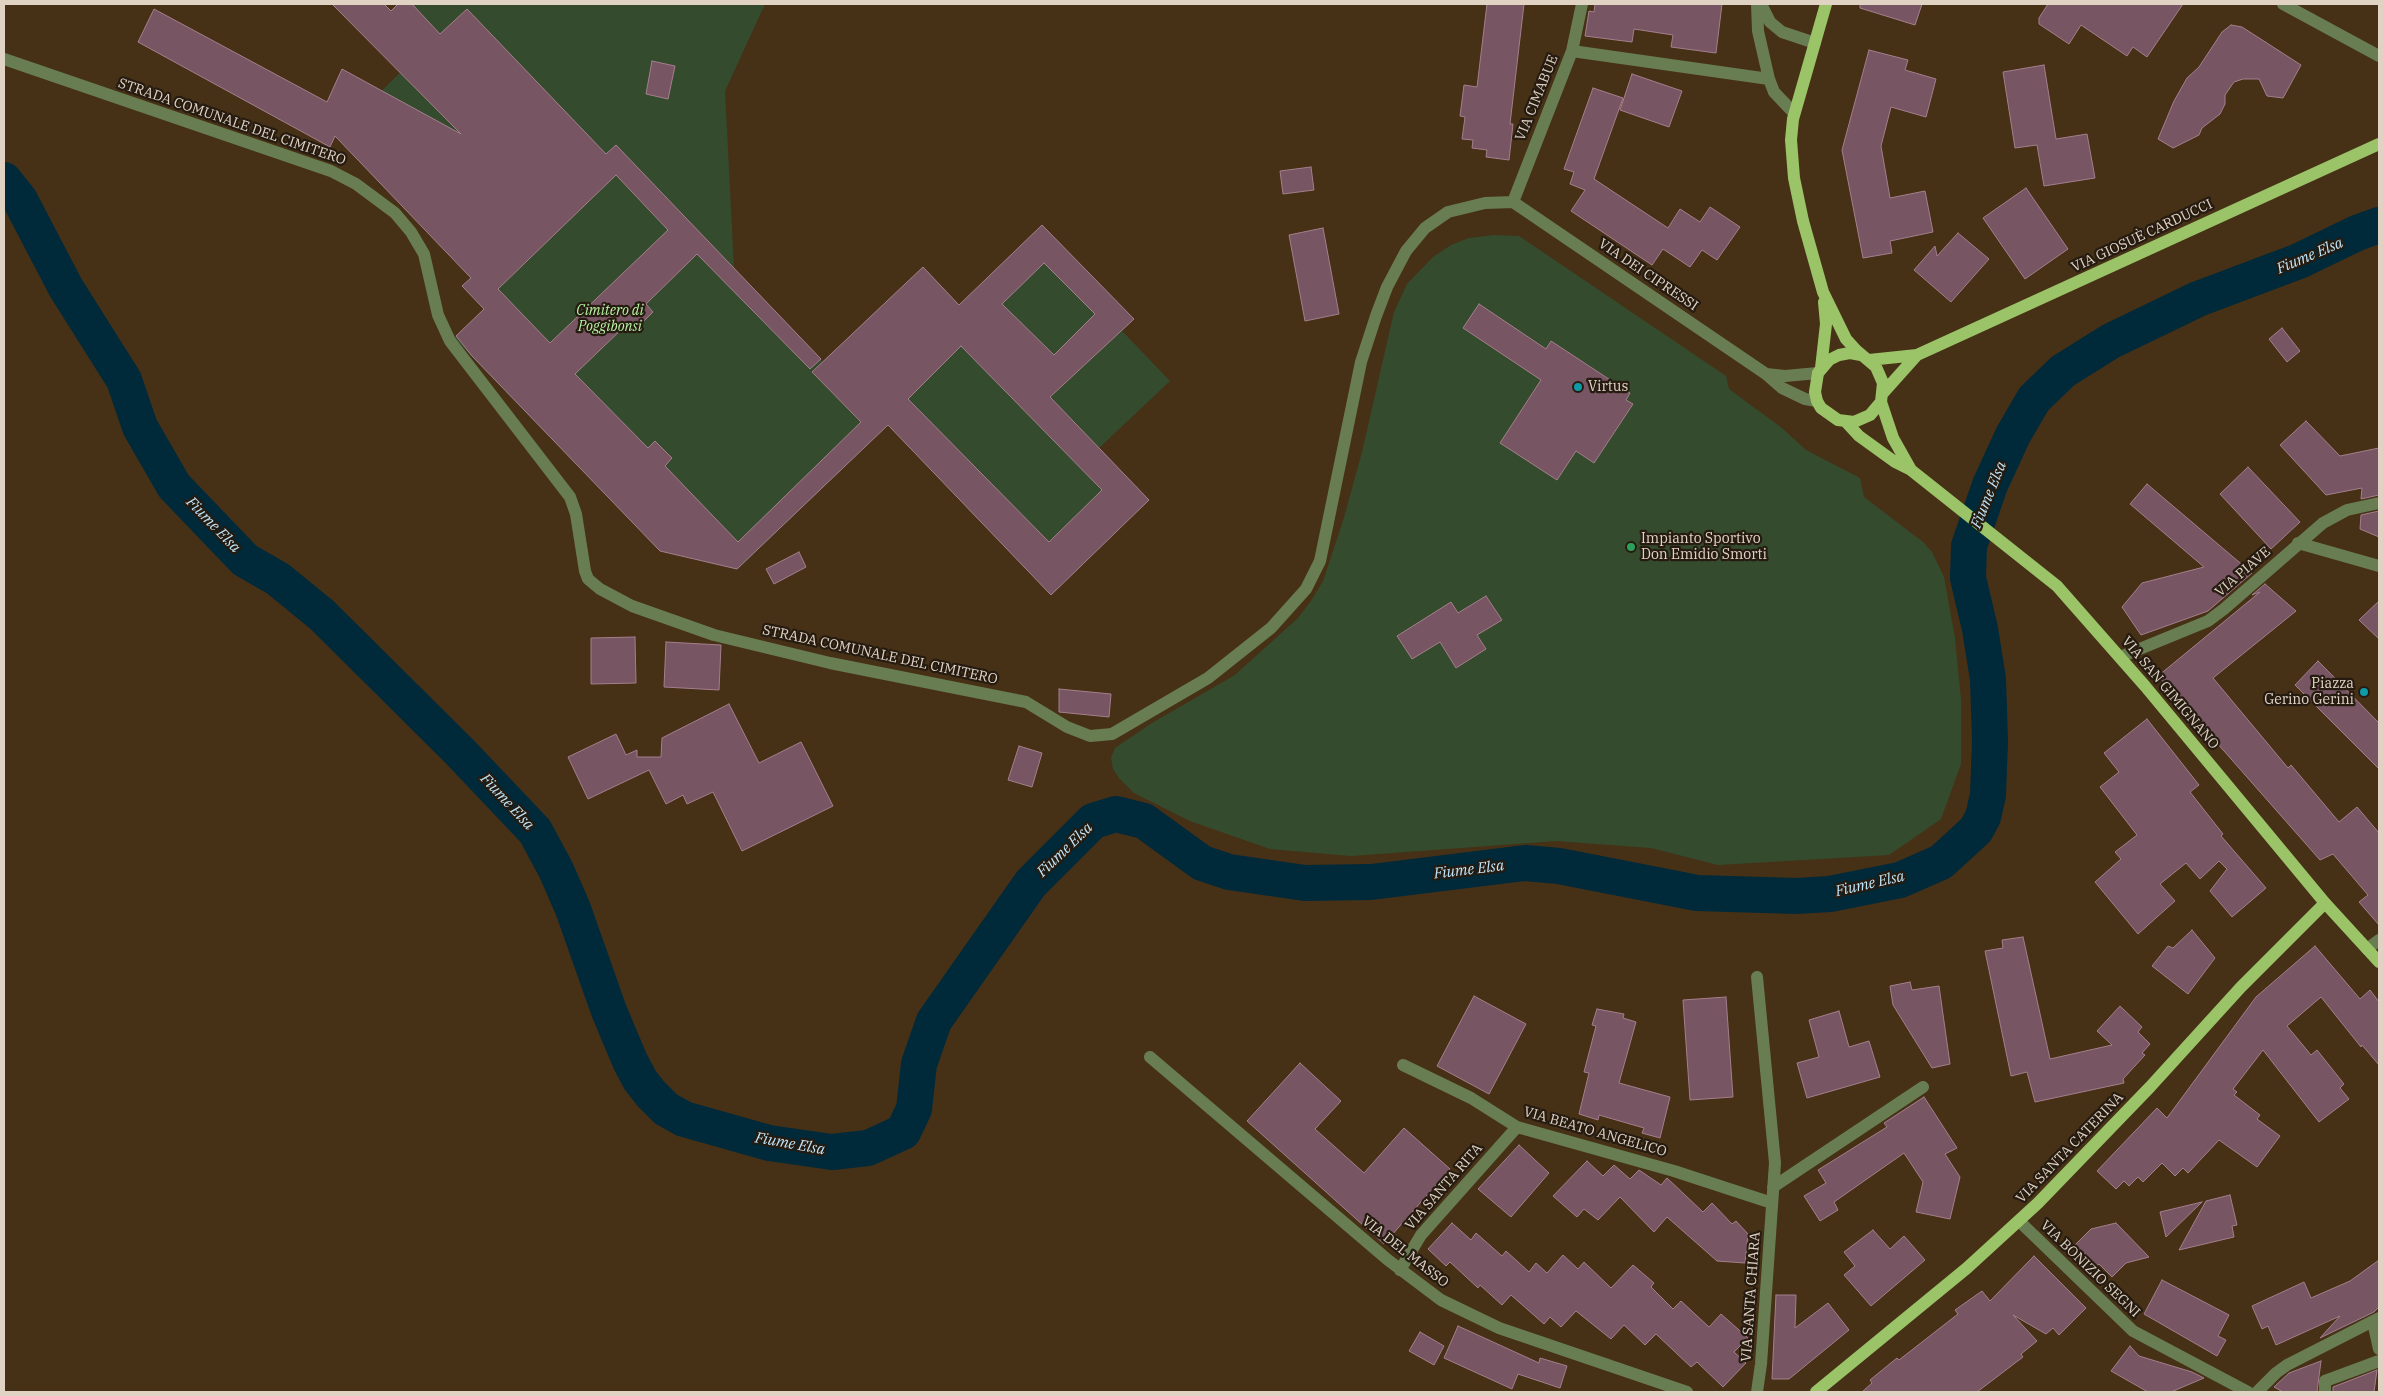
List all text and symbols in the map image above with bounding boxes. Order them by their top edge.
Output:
street label: VIA CIMABUE [1512,52,1562,144]
street label: STRADA COMUNALE DEL CIMITERO [116,75,348,169]
street label: VIA GIOSUÈ CARDUCCI [2069,196,2215,276]
water label: Fiume Elsa [2274,234,2346,278]
street label: VIA DEI CIPRESSI [1595,236,1701,314]
park label: Cimitero di Poggibonsi [576,303,644,336]
place label: Virtus [1588,379,1628,395]
marker: Virtus [1572,381,1584,393]
water label: Fiume Elsa [1967,459,2011,531]
water label: Fiume Elsa [182,493,244,557]
place label: Impianto Sportivo Don Emidio Smorti [1641,531,1767,564]
marker: Impianto Sportivo Don Emidio Smorti [1625,541,1637,553]
street label: VIA PIAVE [2212,543,2274,601]
street label: STRADA COMUNALE DEL CIMITERO [761,622,999,688]
street label: VIA SAN GIMIGNANO [2118,633,2222,753]
place label: Piazza Gerino Gerini [2264,676,2354,709]
marker: Piazza Gerino Gerini [2358,686,2370,698]
water label: Fiume Elsa [476,770,538,834]
water label: Fiume Elsa [1033,819,1097,881]
water label: Fiume Elsa [1433,857,1505,883]
water label: Fiume Elsa [1834,867,1906,901]
street label: VIA SANTA CATERINA [2013,1089,2127,1207]
street label: VIA BEATO ANGELICO [1521,1104,1669,1160]
water label: Fiume Elsa [754,1129,826,1159]
street label: VIA SANTA RITA [1402,1140,1486,1234]
street label: VIA DEL MASSO [1358,1213,1452,1291]
street label: VIA BONIZIO SEGNI [2037,1217,2143,1321]
street label: VIA SANTA CHIARA [1738,1231,1764,1363]

